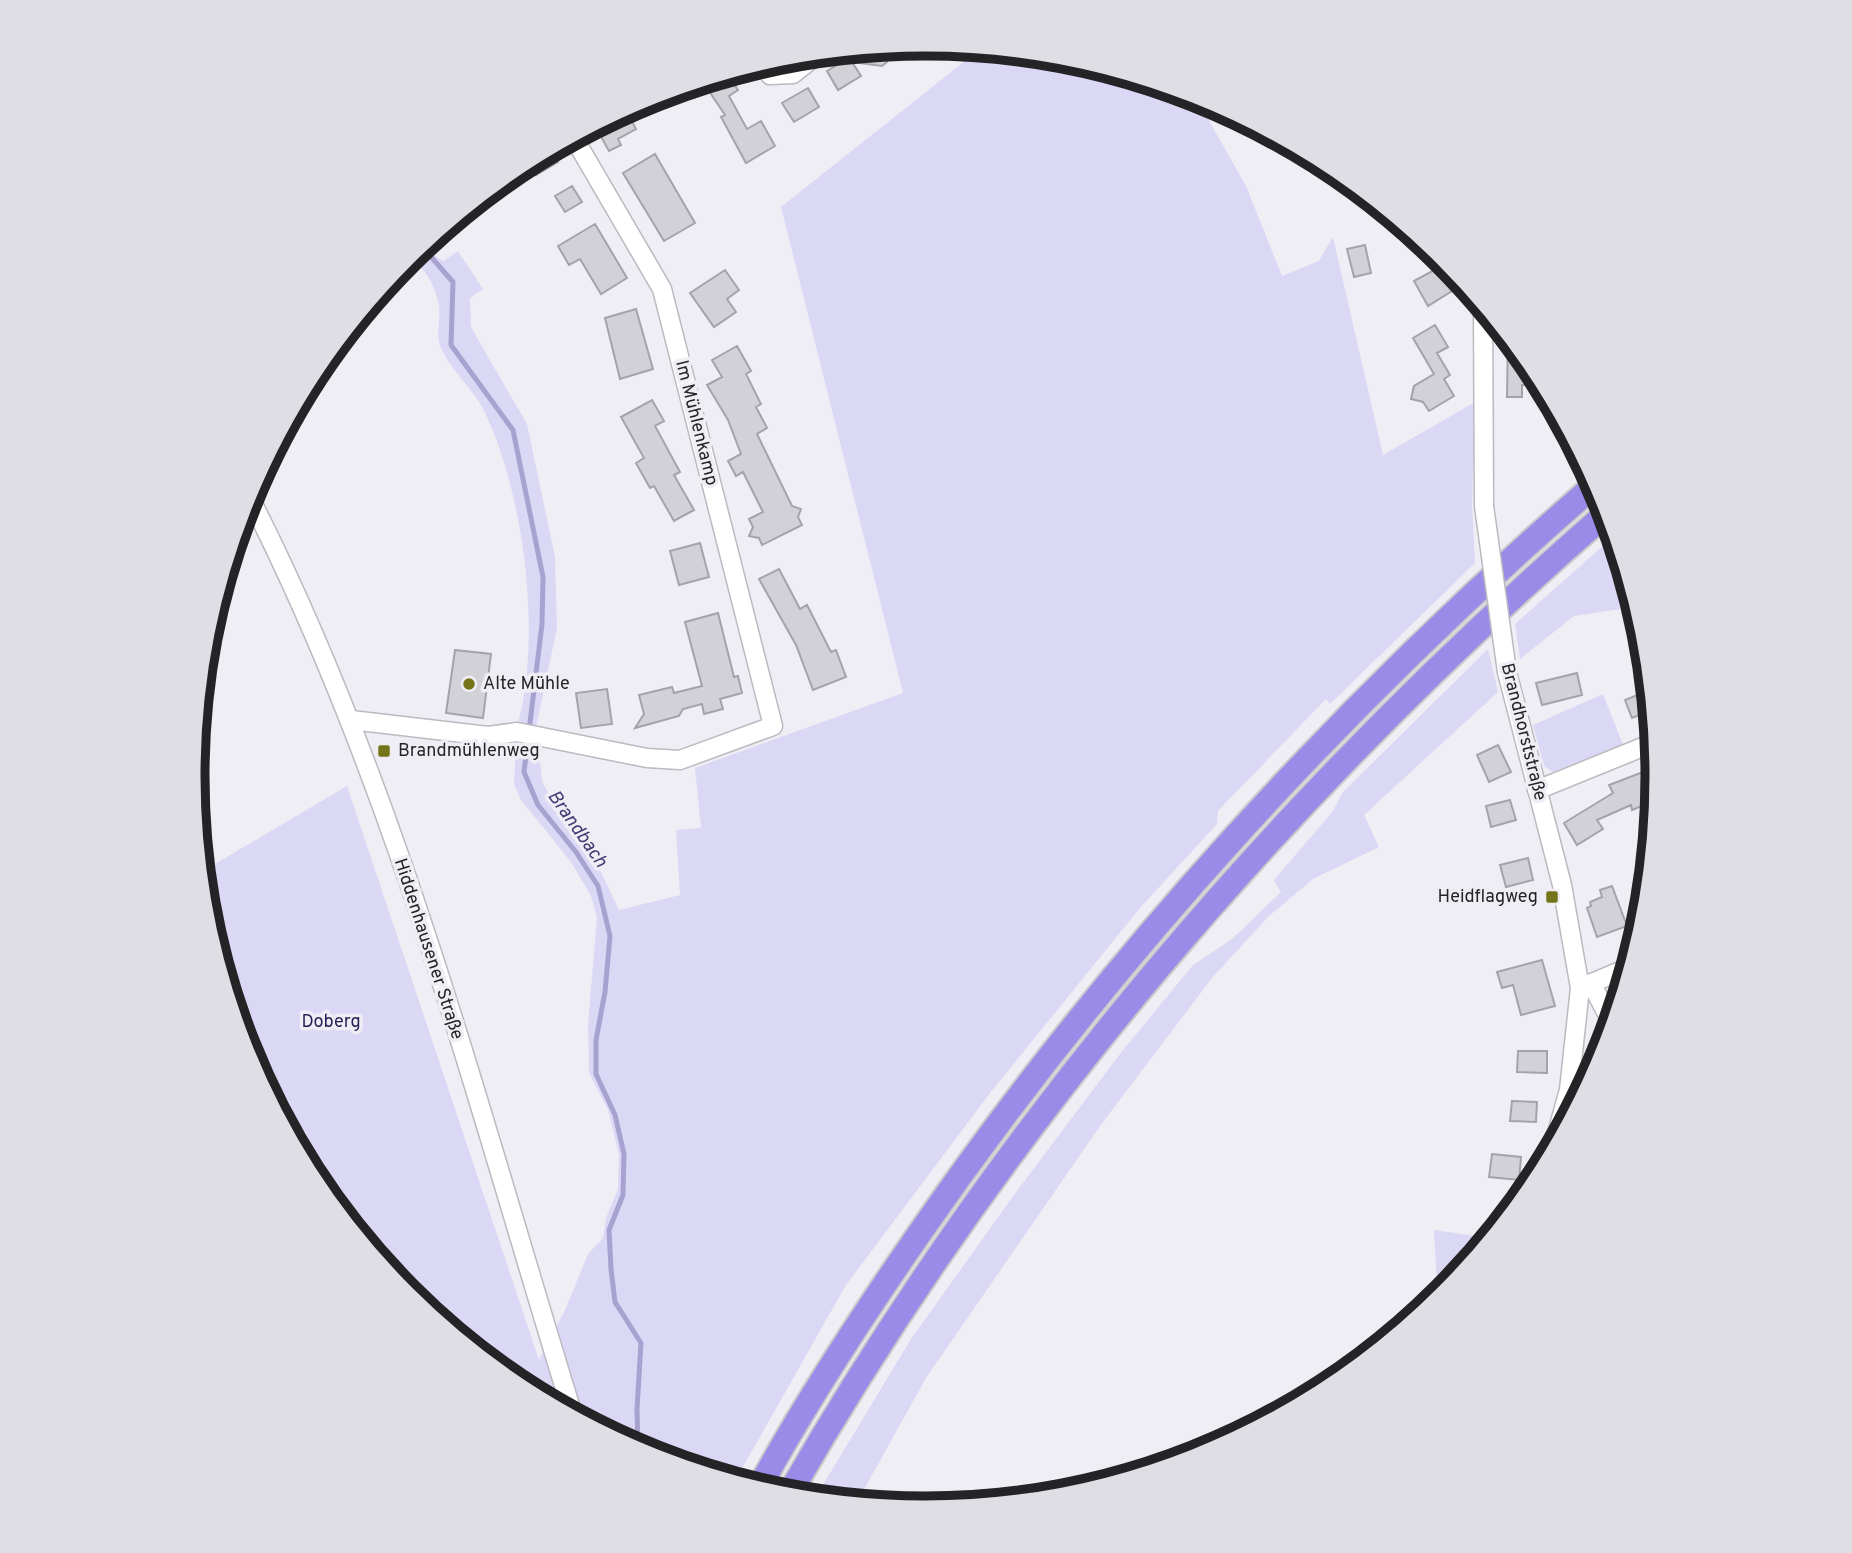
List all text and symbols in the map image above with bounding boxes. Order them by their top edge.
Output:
street label: Im Mühlenkamp [669,358,723,488]
street label: Brandhorststraße [1495,661,1551,803]
place label: Alte Mühle [483,673,570,696]
marker: Alte Mühle [461,676,477,692]
place label: Brandmühlenweg [398,740,540,763]
marker: Brandmühlenweg [376,743,392,759]
water label: Brandbach [542,786,613,873]
street label: Hiddenhausener Straße [388,855,468,1043]
place label: Heidflagweg [1438,886,1538,909]
marker: Heidflagweg [1544,889,1560,905]
park label: Doberg [301,1011,361,1034]

